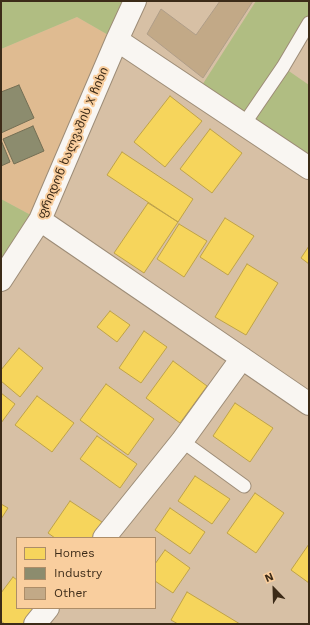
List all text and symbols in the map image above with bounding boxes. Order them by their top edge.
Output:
street label: ფრიდონ ხალვაშის X ჩიხი [34,65,112,221]
legend [16,537,156,609]
text: Homes [54,546,95,560]
text: Industry [54,566,102,580]
north arrow [254,569,294,609]
text: N [263,570,275,585]
text: Other [54,586,87,600]

